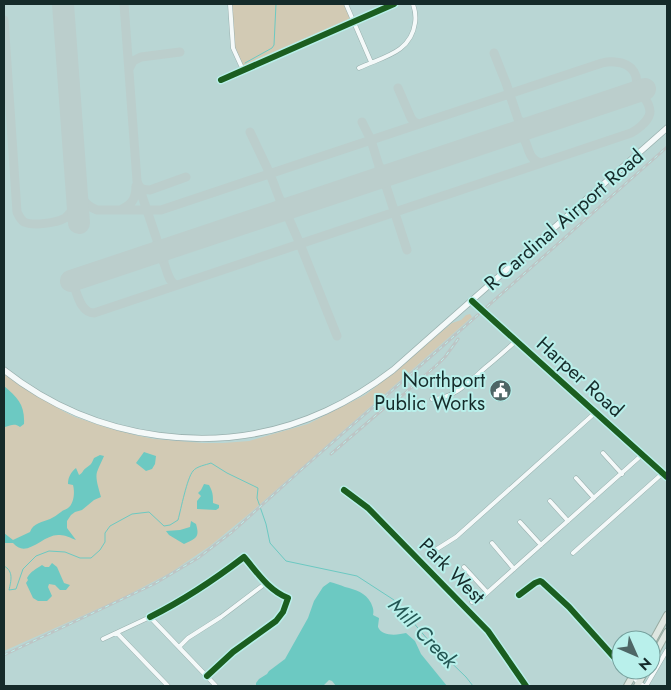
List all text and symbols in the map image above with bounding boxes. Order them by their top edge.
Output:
street label: R Cardinal Airport Road [478,142,650,298]
street label: Harper Road [530,330,630,424]
place label: Northport Public Works [374,366,485,418]
public building icon: Northport Public Works [489,379,513,403]
street label: Park West [412,531,492,611]
water label: Mill Creek [382,591,465,676]
north arrow [611,630,661,680]
text: N [634,653,656,675]

